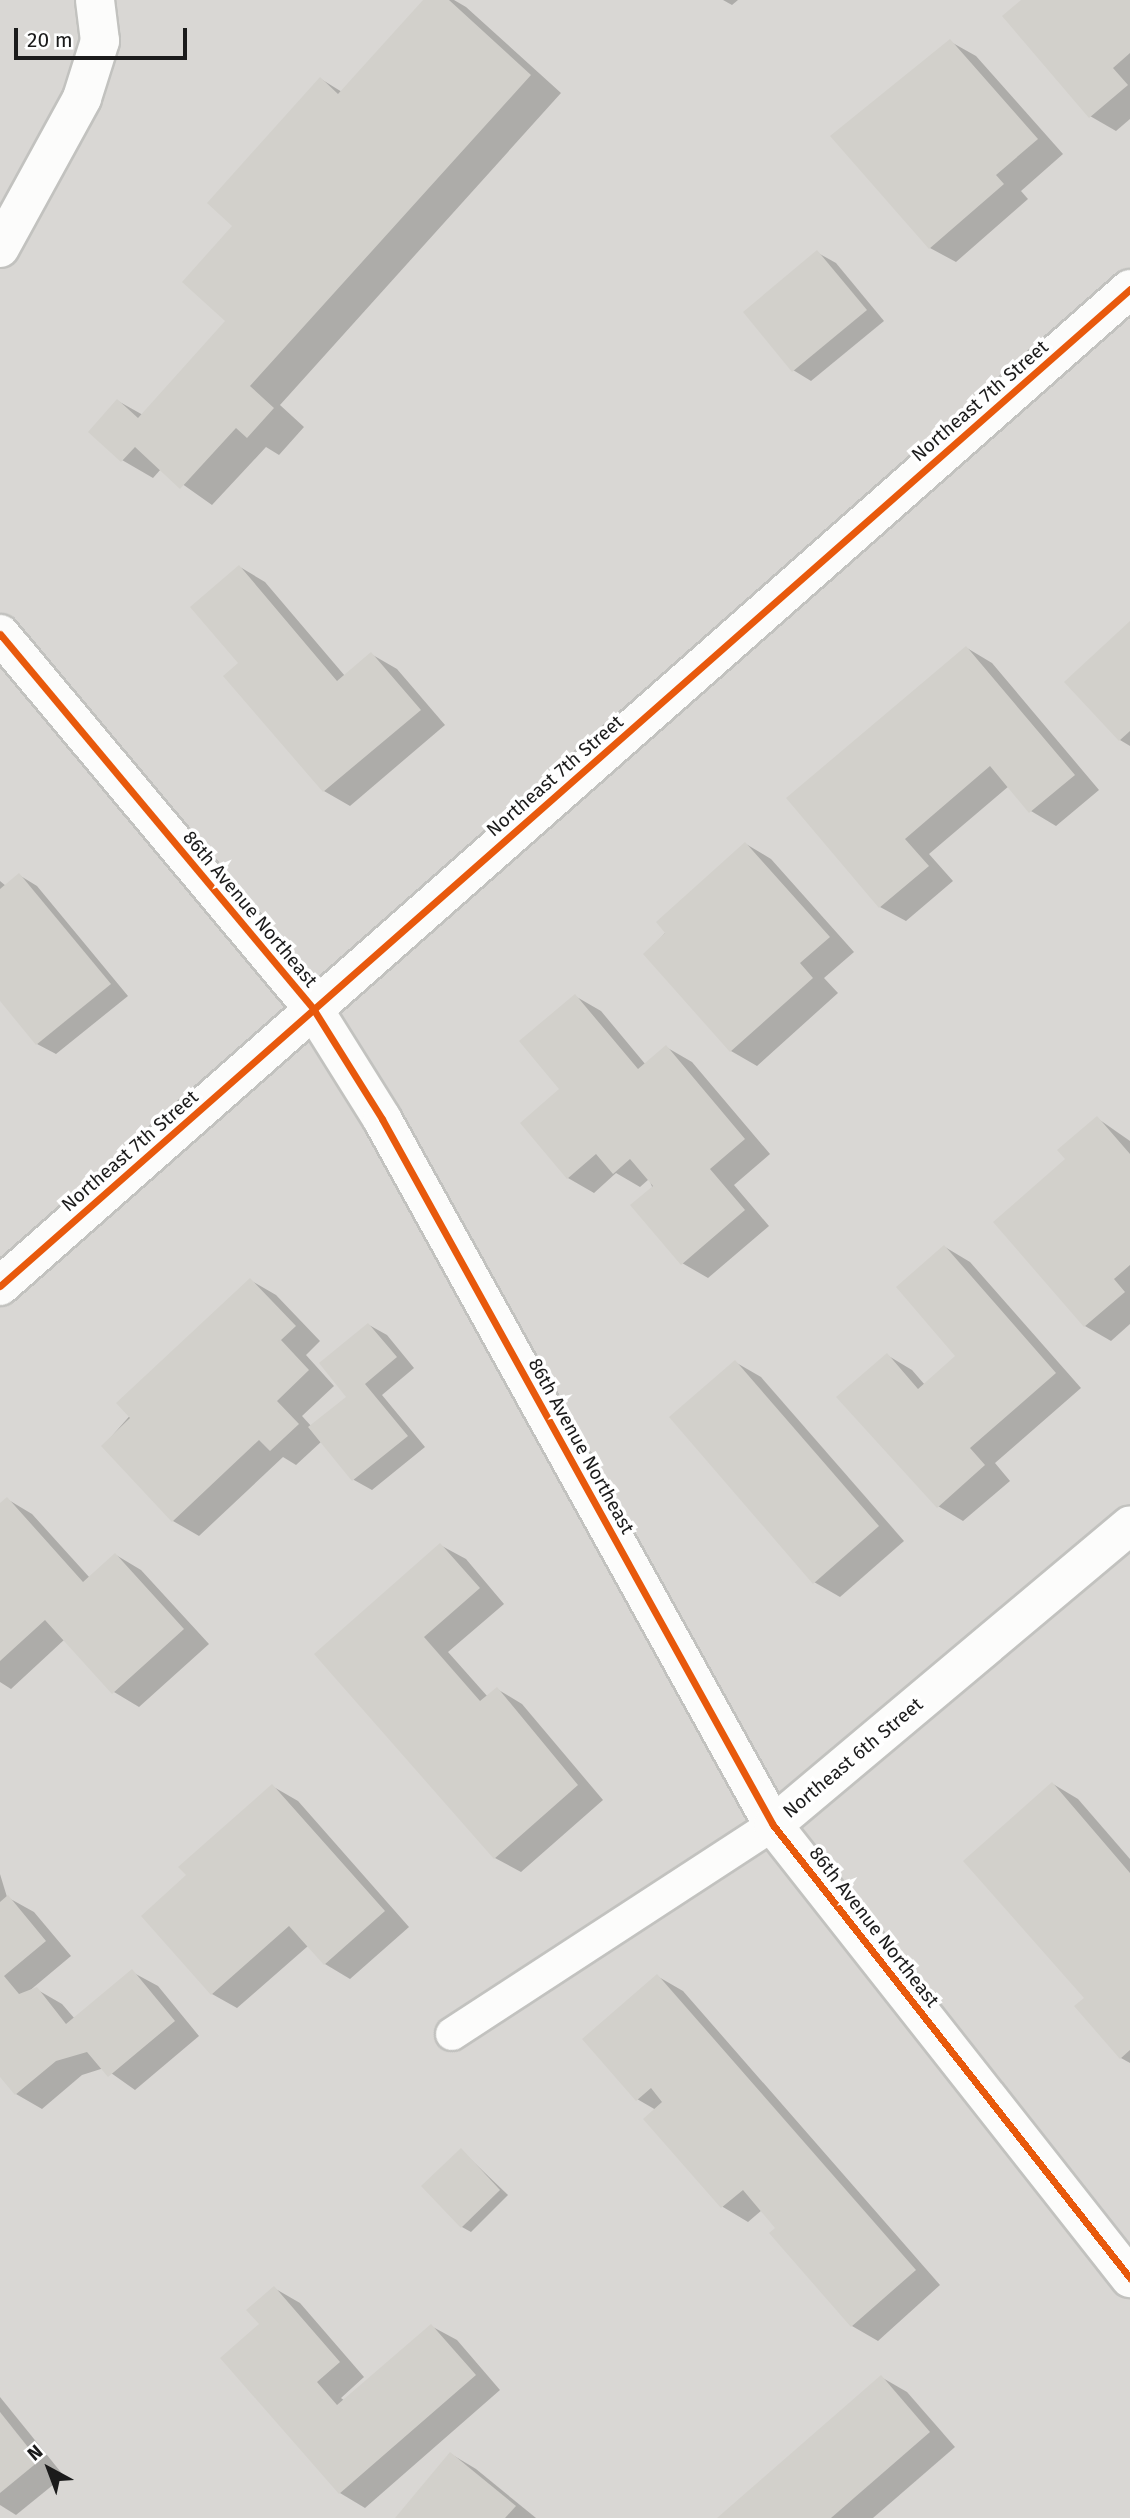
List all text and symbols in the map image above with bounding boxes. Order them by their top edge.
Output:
scale bar [18,14,191,58]
text: 20 m [27,27,73,53]
street label: Northeast 7th Street [907,335,1053,467]
street label: Northeast 7th Street [482,710,628,842]
street label: 86th Avenue Northeast [178,826,322,992]
street label: Northeast 7th Street [57,1085,203,1217]
street label: 86th Avenue Northeast [523,1354,639,1538]
street label: Northeast 6th Street [779,1693,927,1823]
street label: 86th Avenue Northeast [804,1842,944,2012]
north arrow [14,2434,84,2504]
text: N [23,2440,47,2466]

